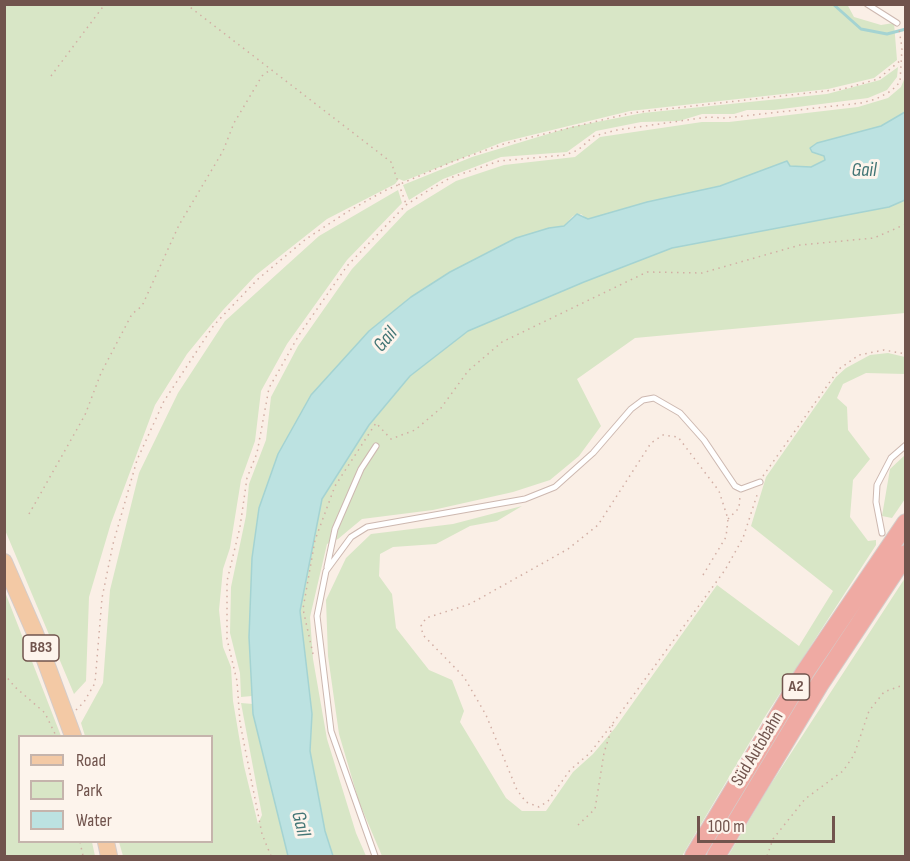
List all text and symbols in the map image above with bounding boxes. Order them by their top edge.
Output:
water label: Gail [851,159,877,183]
water label: Gail [369,323,403,357]
road number: B83 [23,635,59,661]
road number: A2 [782,674,810,700]
street label: Süd Autobahn [727,708,789,790]
legend [18,735,213,843]
text: Road [76,750,106,771]
text: Park [76,780,102,801]
scale bar [700,804,838,842]
water label: Gail [285,809,315,839]
text: Water [76,810,112,831]
text: 100 m [708,816,745,837]

